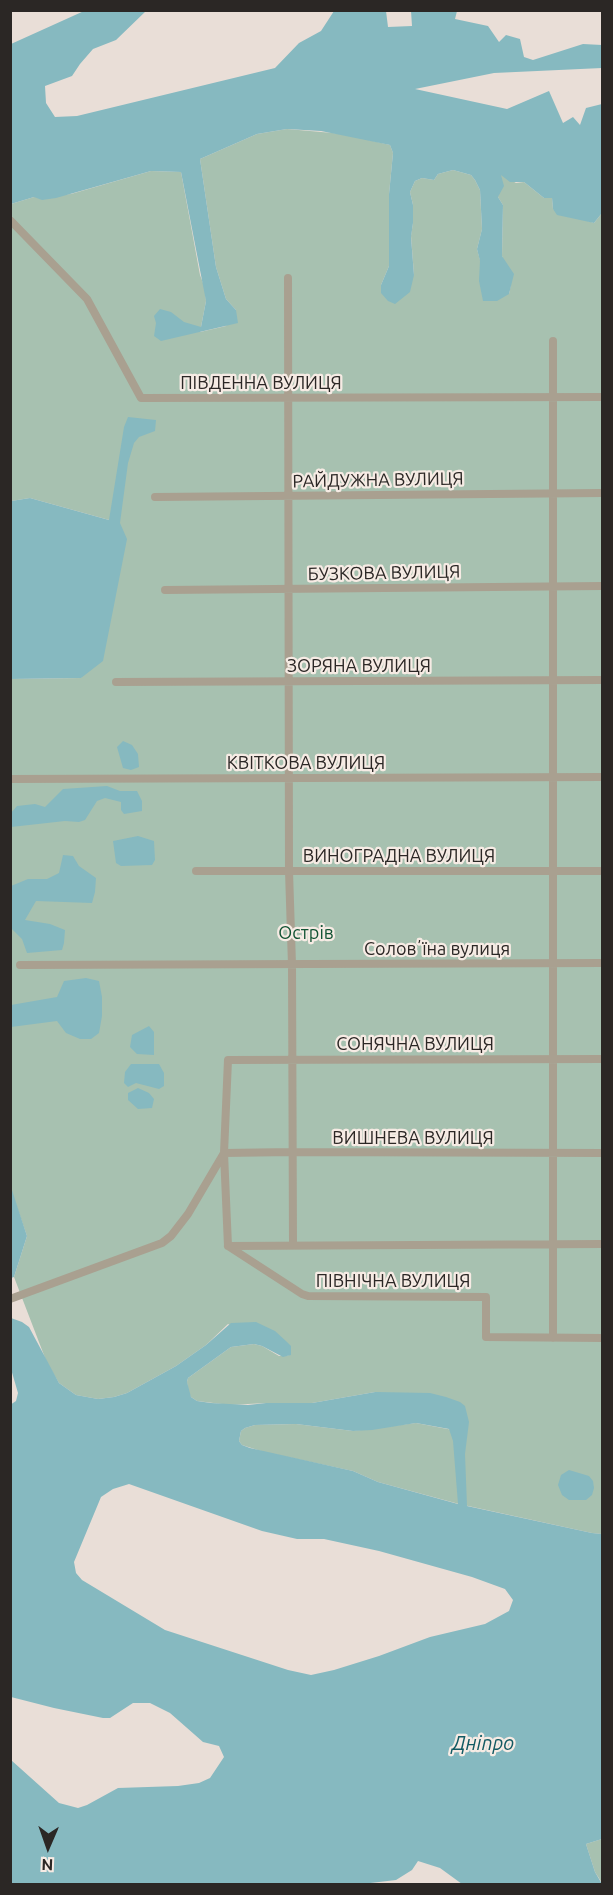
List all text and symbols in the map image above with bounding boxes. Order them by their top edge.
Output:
street label: ПІВДЕННА ВУЛИЦЯ [180,372,342,394]
street label: РАЙДУЖНА ВУЛИЦЯ [292,468,464,492]
street label: БУЗКОВА ВУЛИЦЯ [308,561,460,585]
street label: ЗОРЯНА ВУЛИЦЯ [287,655,431,677]
street label: КВІТКОВА ВУЛИЦЯ [227,752,385,774]
street label: ВИНОГРАДНА ВУЛИЦЯ [303,845,495,867]
park label: Острів [278,922,334,944]
street label: Соловʼїна вулиця [364,938,510,960]
street label: СОНЯЧНА ВУЛИЦЯ [336,1033,494,1055]
street label: ВИШНЕВА ВУЛИЦЯ [332,1127,494,1149]
street label: ПІВНІЧНА ВУЛИЦЯ [316,1270,470,1292]
water label: Дніпро [452,1731,514,1755]
north arrow [18,1817,78,1877]
text: N [41,1856,54,1874]

